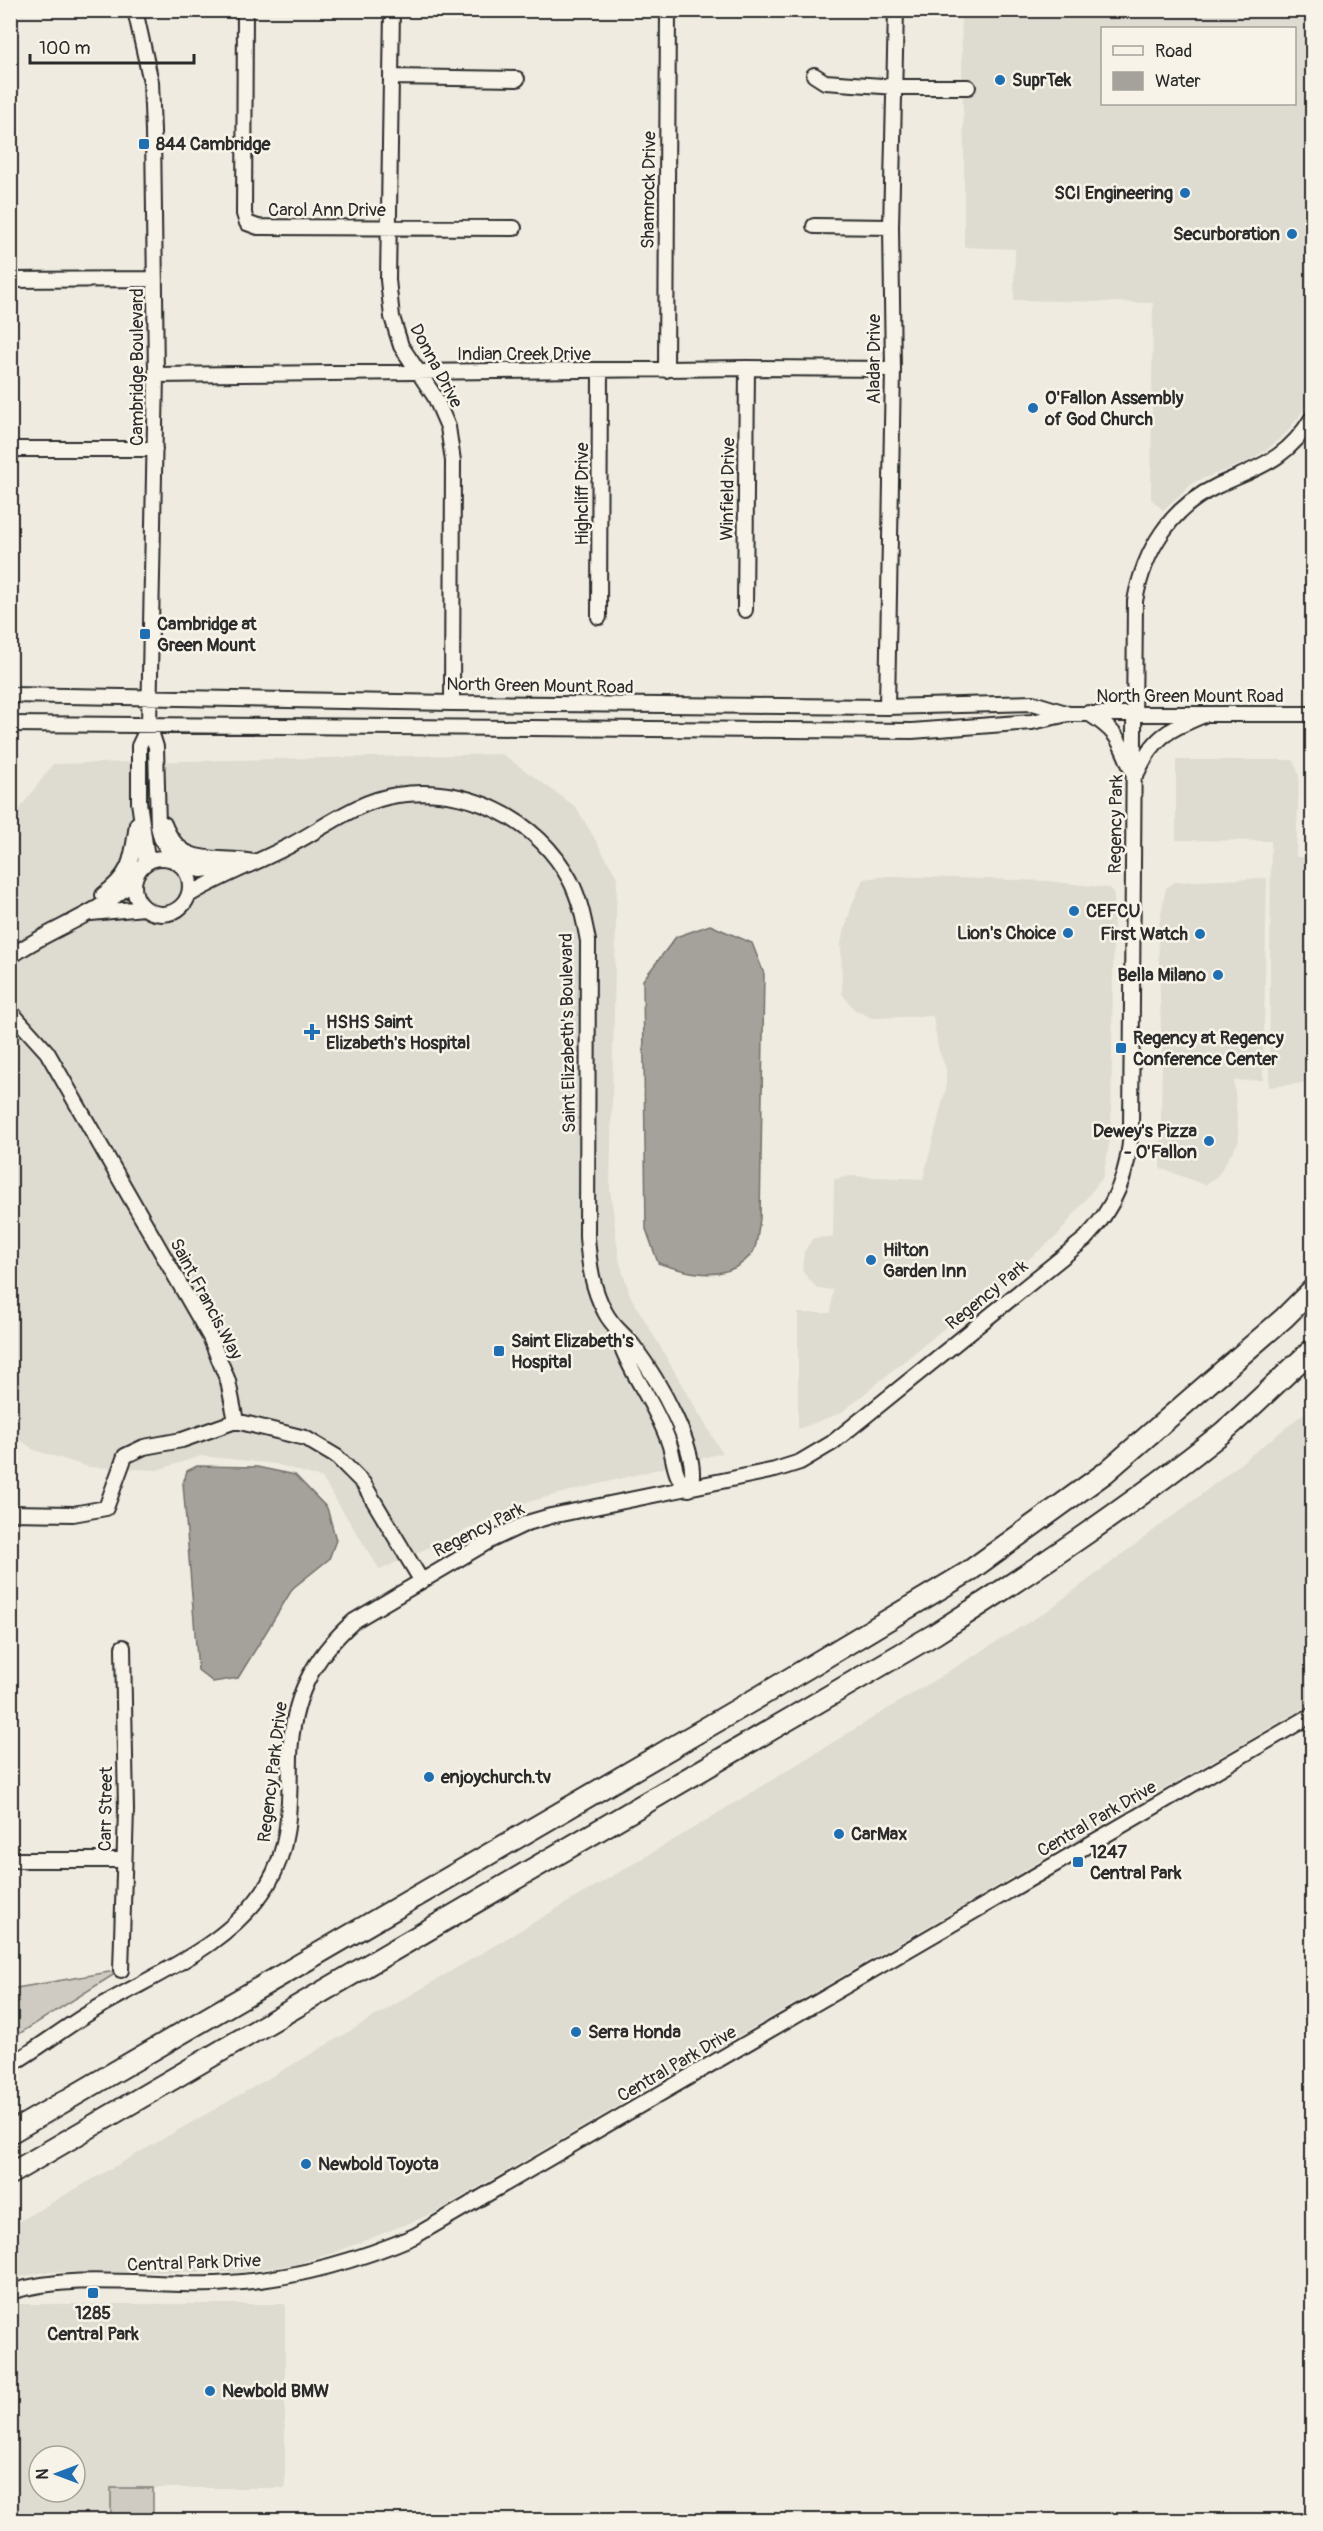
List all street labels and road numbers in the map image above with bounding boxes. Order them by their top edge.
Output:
street label: Shamrock Drive [636,131,662,249]
street label: Carol Ann Drive [268,199,386,222]
street label: Cambridge Boulevard [126,288,149,446]
street label: Aladar Drive [863,314,886,404]
street label: Donna Drive [404,320,468,412]
street label: Indian Creek Drive [457,343,591,366]
street label: Winfield Drive [716,437,740,541]
street label: Highcliff Drive [571,442,594,546]
street label: North Green Mount Road [446,673,634,699]
street label: North Green Mount Road [1096,685,1284,708]
street label: Regency Park [1104,774,1128,874]
street label: Saint Elizabeth's Boulevard [555,933,581,1133]
street label: Saint Francis Way [164,1234,248,1364]
street label: Regency Park [941,1255,1033,1335]
street label: Regency Park [430,1497,529,1563]
street label: Regency Park Drive [253,1700,293,1844]
street label: Carr Street [94,1766,118,1852]
street label: Central Park Drive [1033,1776,1161,1862]
street label: Central Park Drive [613,2021,741,2107]
street label: Central Park Drive [127,2249,261,2277]

